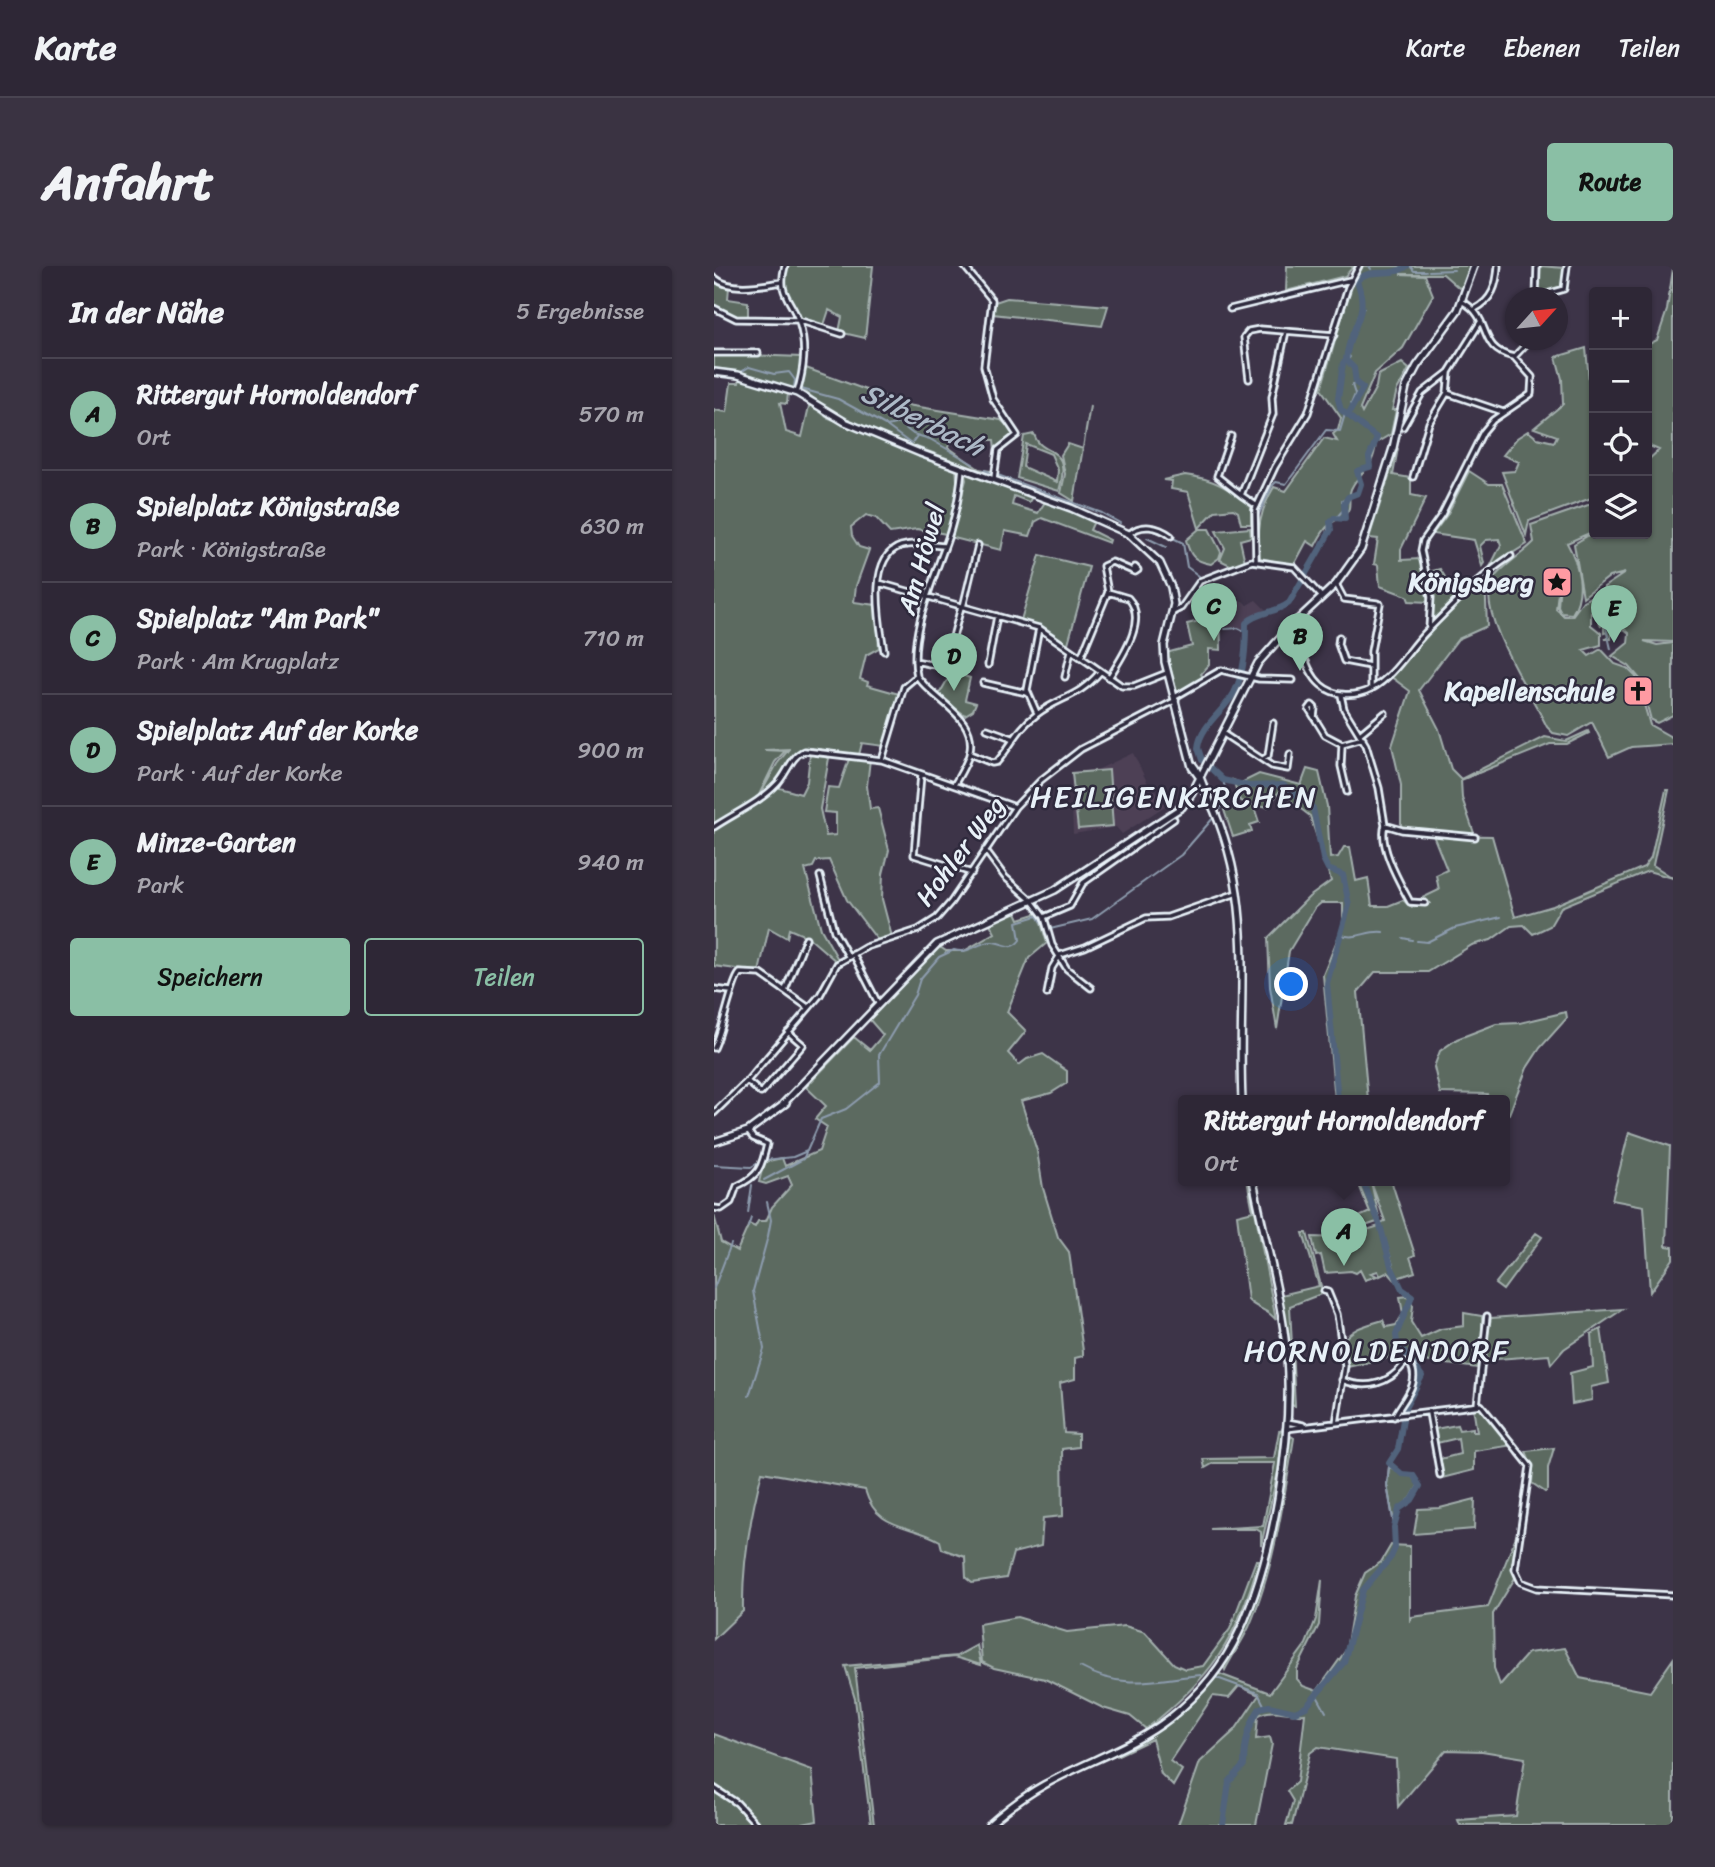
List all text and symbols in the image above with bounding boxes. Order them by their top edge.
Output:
text: Karte [35,19,117,77]
text: Karte [1406,27,1465,69]
text: Ebenen [1503,27,1581,69]
text: Teilen [1619,27,1680,69]
text: Anfahrt [42,139,214,226]
button: Route [1547,143,1673,221]
text: In der Nähe [70,285,224,339]
north arrow [1505,287,1568,350]
map controls [1589,287,1652,539]
button: + [1589,287,1652,350]
text: 5 Ergebnisse [516,291,644,332]
button: − [1589,350,1652,413]
water label: Silberbach [853,368,995,471]
text: Rittergut Hornoldendorf [137,371,416,417]
text: A [85,394,101,435]
text: 570 m [579,394,644,435]
button: locate [1589,413,1652,476]
text: Ort [137,417,171,458]
button: layers [1589,476,1652,539]
text: Spielplatz Königstraße [137,483,399,529]
street label: Am Höwel [883,497,959,621]
text: B [86,506,100,547]
text: 630 m [580,506,644,547]
text: Park · Königstraße [137,529,326,570]
place label: Königsberg [1408,559,1534,605]
place icon: Königsberg [1540,565,1574,599]
pin: C [1191,583,1237,641]
pin: E [1591,585,1637,643]
text: Spielplatz "Am Park" [137,595,378,641]
pin: B [1277,613,1323,671]
text: C [86,618,100,659]
text: 710 m [583,618,644,659]
pin: D [931,633,977,691]
text: Park · Am Krugplatz [137,641,339,682]
place label: Kapellenschule [1443,668,1616,714]
church icon: Kapellenschule [1621,674,1655,708]
text: Spielplatz Auf der Korke [137,707,418,753]
text: D [86,730,100,771]
text: 900 m [577,730,644,771]
text: Park · Auf der Korke [137,753,343,794]
district label: HEILIGENKIRCHEN [1030,770,1318,824]
street label: Hohler Weg [903,786,1017,916]
text: Minze-Garten [137,819,296,865]
text: E [87,842,99,883]
text: 940 m [577,842,644,883]
text: Park [137,865,184,906]
button: Speichern [70,938,350,1016]
button: Teilen [364,938,644,1016]
your location [1274,967,1308,1001]
popup [1178,1095,1510,1186]
text: Rittergut Hornoldendorf [1205,1097,1483,1143]
text: Ort [1205,1143,1239,1184]
pin: A [1321,1208,1367,1266]
district label: HORNOLDENDORF [1244,1324,1510,1378]

